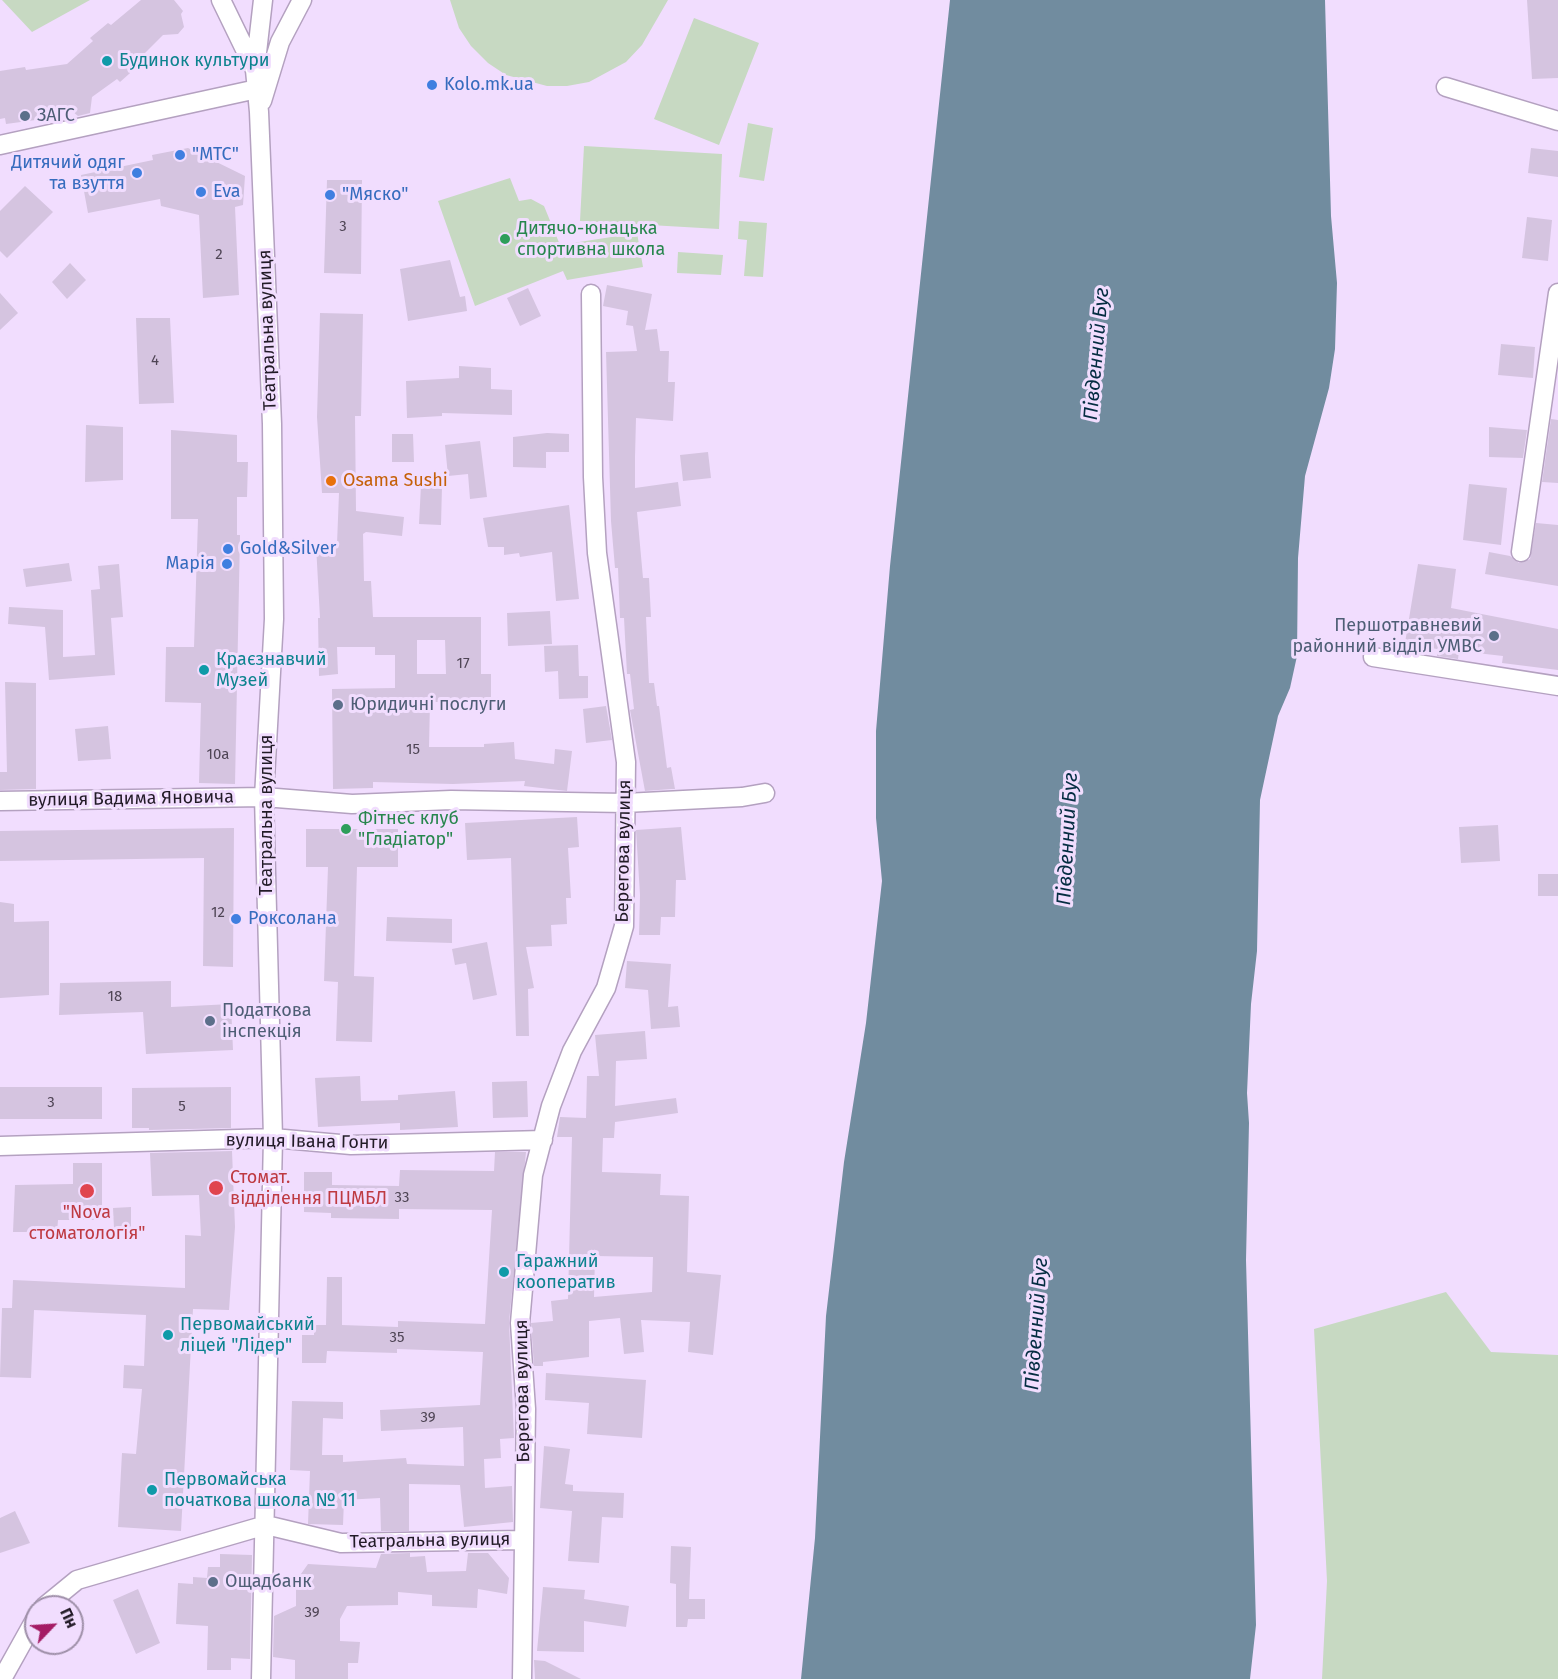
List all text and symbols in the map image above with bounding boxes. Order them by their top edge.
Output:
place label: Будинок культури [119,50,270,72]
marker: Будинок культури [100,54,114,68]
place label: Kolo.mk.ua [444,74,534,96]
marker: Kolo.mk.ua [425,78,439,92]
place label: ЗАГС [37,105,75,127]
marker: ЗАГС [18,109,32,123]
place label: "МТС" [192,144,239,166]
marker: "МТС" [173,148,187,162]
place label: Дитячий одяг та взуття [11,152,125,195]
marker: Дитячий одяг та взуття [130,166,144,180]
place label: Eva [213,181,241,203]
place label: "Мяско" [342,184,408,206]
marker: Eva [194,185,208,199]
marker: "Мяско" [323,188,337,202]
house number: 3 [339,218,347,236]
place label: Дитячо-юнацька спортивна школа [517,218,665,260]
marker: Дитячо-юнацька спортивна школа [498,232,512,246]
house number: 2 [215,246,223,264]
street label: Театральна вулиця [254,249,282,411]
water label: Південний Буг [1079,287,1115,421]
house number: 4 [151,352,159,370]
place label: Osama Sushi [343,470,448,492]
marker: Osama Sushi [324,474,338,488]
place label: Gold&Silver [240,538,336,560]
marker: Gold&Silver [221,542,235,556]
place label: Марія [166,553,215,575]
marker: Марія [220,557,234,571]
place label: Першотравневий районний відділ УМВС [1292,615,1482,658]
marker: Першотравневий районний відділ УМВС [1487,629,1501,643]
place label: Краєзнавчий Музей [216,649,326,692]
house number: 17 [456,655,470,673]
marker: Краєзнавчий Музей [197,663,211,677]
place label: Юридичні послуги [350,694,506,716]
marker: Юридичні послуги [331,698,345,712]
street label: Театральна вулиця [256,735,278,895]
house number: 15 [406,741,420,759]
house number: 10а [206,746,230,764]
water label: Південний Буг [1053,772,1083,906]
street label: Берегова вулиця [612,779,636,923]
street label: вулиця Вадима Яновича [28,786,234,812]
place label: Фітнес клуб "Гладіатор" [358,808,459,850]
marker: Фітнес клуб "Гладіатор" [339,822,353,836]
house number: 12 [211,904,225,922]
place label: Роксолана [248,908,337,930]
marker: Роксолана [229,912,243,926]
house number: 18 [108,988,122,1006]
place label: Податкова інспекція [222,1000,312,1042]
marker: Податкова інспекція [203,1014,217,1028]
house number: 3 [47,1094,55,1112]
house number: 5 [178,1098,186,1116]
street label: вулиця Івана Гонти [225,1130,389,1154]
place label: Стомат. відділення ПЦМБЛ [230,1167,387,1210]
marker: Стомат. відділення ПЦМБЛ [207,1179,225,1197]
marker: "Nova стоматологія" [78,1182,96,1200]
house number: 33 [395,1189,409,1207]
place label: "Nova стоматологія" [28,1202,146,1244]
place label: Гаражний кооператив [516,1251,616,1294]
water label: Південний Буг [1020,1257,1054,1391]
marker: Гаражний кооператив [497,1265,511,1279]
place label: Первомайський ліцей "Лідер" [180,1314,315,1356]
street label: Берегова вулиця [511,1319,535,1463]
marker: Первомайський ліцей "Лідер" [161,1328,175,1342]
house number: 35 [390,1329,404,1347]
house number: 39 [420,1409,436,1427]
place label: Первомайська початкова школа № 11 [164,1469,356,1512]
marker: Первомайська початкова школа № 11 [145,1483,159,1497]
street label: Театральна вулиця [349,1529,511,1553]
place label: Ощадбанк [225,1571,312,1593]
marker: Ощадбанк [206,1575,220,1589]
north arrow [24,1595,84,1655]
house number: 39 [304,1604,320,1622]
text: Пн [56,1605,82,1631]

